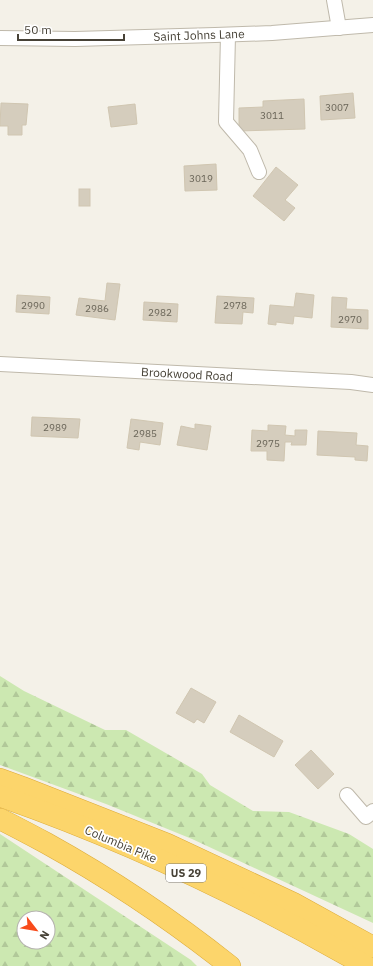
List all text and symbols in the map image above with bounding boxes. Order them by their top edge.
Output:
scale bar [18,16,124,42]
text: 50 m [24,22,52,37]
street label: Saint Johns Lane [153,26,245,44]
house number: 3007 [325,101,349,114]
house number: 3011 [260,109,284,122]
house number: 3019 [189,172,213,185]
house number: 2990 [21,299,45,312]
house number: 2978 [223,299,247,312]
house number: 2986 [85,302,109,315]
house number: 2982 [148,306,172,319]
house number: 2970 [338,313,362,326]
street label: Brookwood Road [141,364,233,384]
house number: 2989 [43,421,67,434]
house number: 2985 [133,427,157,440]
house number: 2975 [256,437,280,450]
street label: Columbia Pike [83,822,160,866]
road number: US 29 [166,864,206,882]
north arrow [16,910,56,950]
text: N [37,928,53,942]

